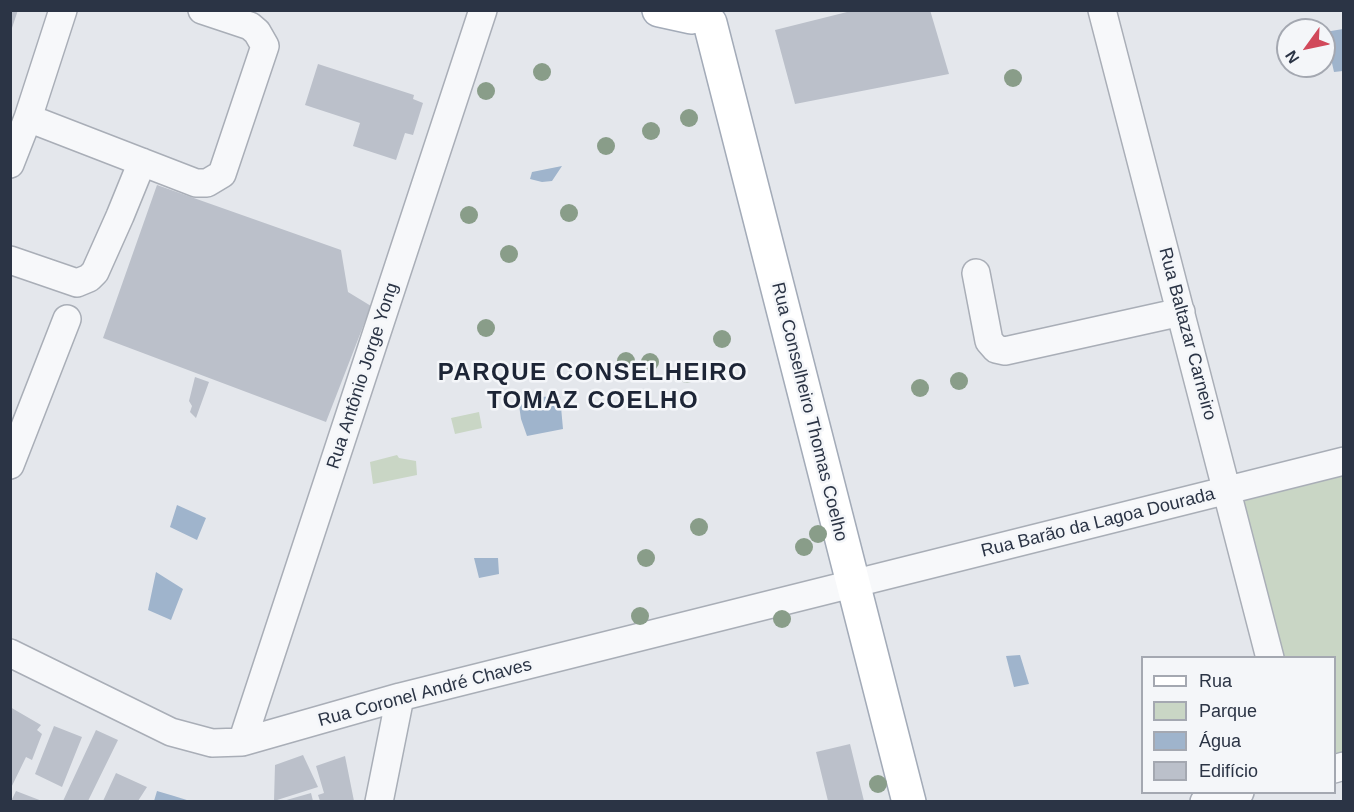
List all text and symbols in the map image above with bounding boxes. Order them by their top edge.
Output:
north arrow [1276,18,1336,78]
text: N [1282,48,1302,66]
street label: Rua Baltazar Carneiro [1154,245,1220,423]
street label: Rua Antônio Jorge Yong [323,280,403,472]
street label: Rua Conselheiro Thomas Coelho [766,280,852,544]
district label: PARQUE CONSELHEIRO TOMAZ COELHO [438,359,748,415]
street label: Rua Barão da Lagoa Dourada [979,483,1217,563]
street label: Rua Coronel André Chaves [316,654,534,732]
legend [1141,656,1336,794]
text: Rua [1199,671,1232,691]
text: Parque [1199,701,1257,721]
text: Água [1199,731,1241,751]
text: Edifício [1199,761,1258,781]

